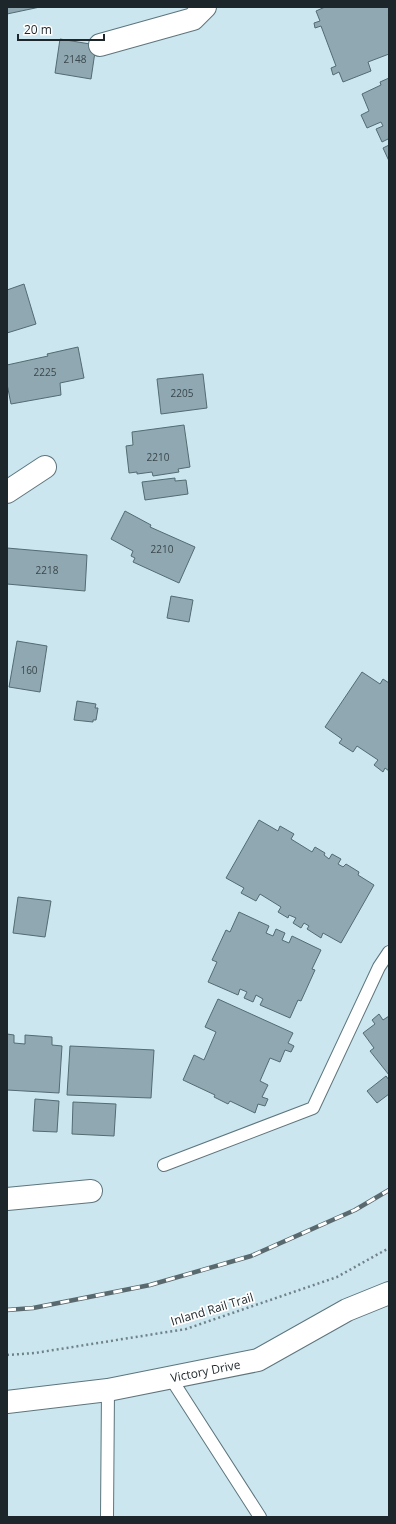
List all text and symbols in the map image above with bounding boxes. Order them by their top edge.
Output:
scale bar [18,16,104,42]
text: 20 m [24,21,52,38]
house number: 2148 [64,52,87,66]
house number: 2225 [34,365,57,379]
house number: 2205 [171,386,194,400]
house number: 2210 [147,450,170,464]
house number: 2210 [151,542,174,556]
house number: 2218 [36,563,59,577]
house number: 160 [20,663,38,677]
street label: Inland Rail Trail [169,1288,255,1330]
street label: Victory Drive [169,1355,242,1386]

